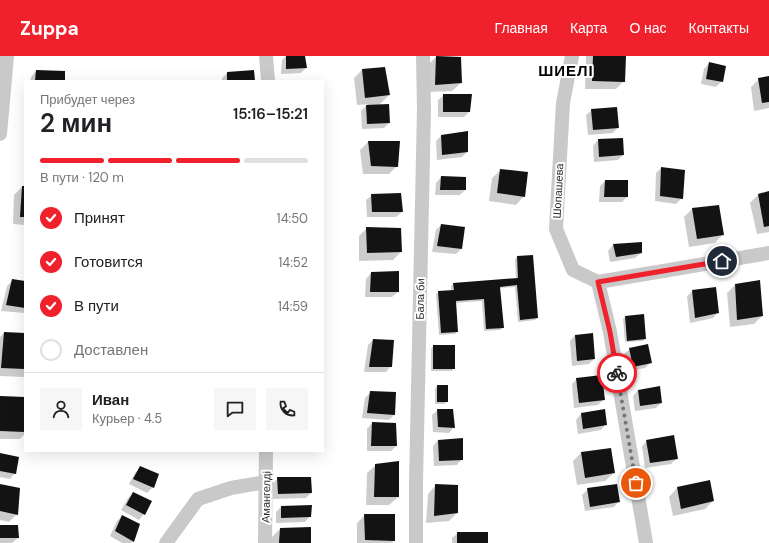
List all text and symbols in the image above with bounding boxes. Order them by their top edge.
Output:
text: Zuppa [20,16,79,41]
text: Главная [495,19,548,37]
text: Карта [570,19,607,37]
text: О нас [629,19,667,37]
text: Контакты [689,19,749,37]
district label: ШИЕЛІ [538,61,594,81]
text: Прибудет через [40,91,135,108]
text: 15:16–15:21 [233,104,308,124]
text: 2 мин [40,106,112,140]
street label: Шопашева [550,162,566,219]
text: В пути · 120 m [40,169,124,186]
icon: check [40,207,62,229]
text: Принят [74,208,125,228]
text: 14:50 [277,210,308,227]
pin [705,244,739,278]
icon: home [711,250,733,272]
icon: check [40,251,62,273]
text: Готовится [74,252,143,272]
text: 14:52 [278,254,308,271]
street label: Бала би [413,278,427,320]
icon: check [40,295,62,317]
text: В пути [74,296,119,316]
text: 14:59 [278,298,308,315]
text: Доставлен [74,340,148,360]
courier [597,353,637,393]
icon: bike [606,362,628,384]
button: person [40,388,82,430]
button: chat [214,388,256,430]
button: phone [266,388,308,430]
text: Иван [92,390,129,410]
text: Курьер · 4.5 [92,410,162,427]
pin [619,466,653,500]
street label: Амангелді [259,471,273,523]
icon: bag [625,472,647,494]

